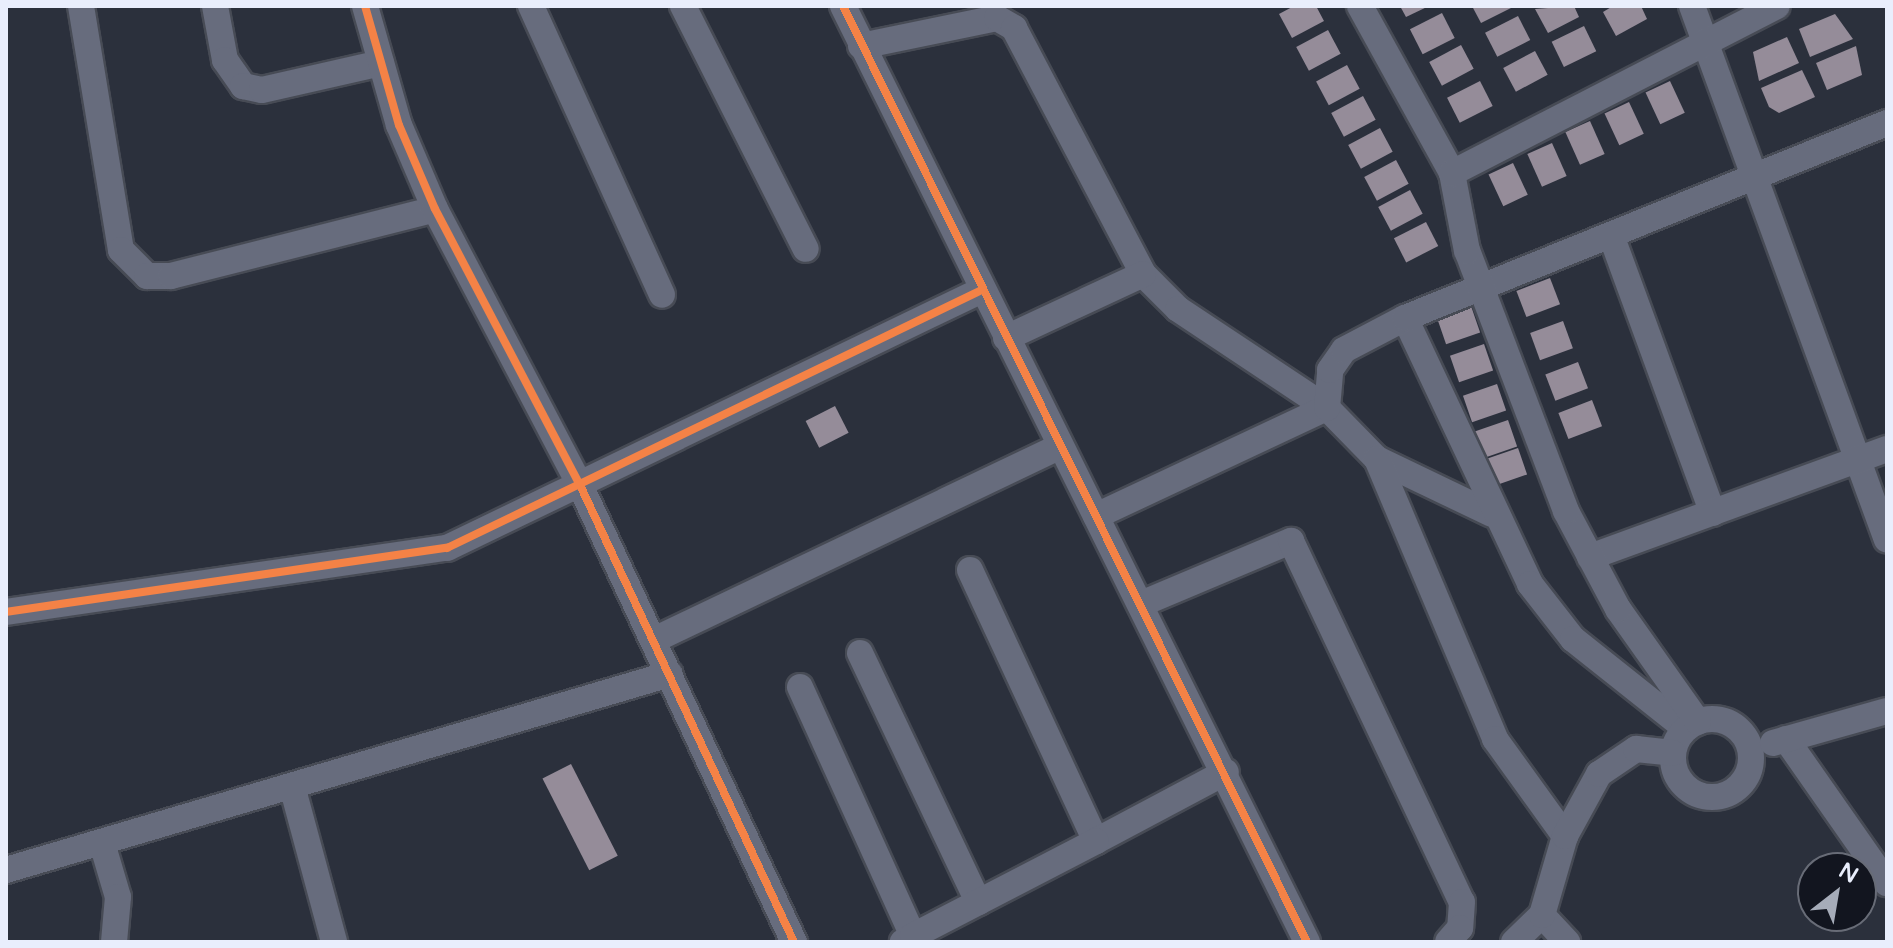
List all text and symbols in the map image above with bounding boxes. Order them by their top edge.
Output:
north arrow [1797,852,1877,932]
text: N [1834,857,1863,889]

